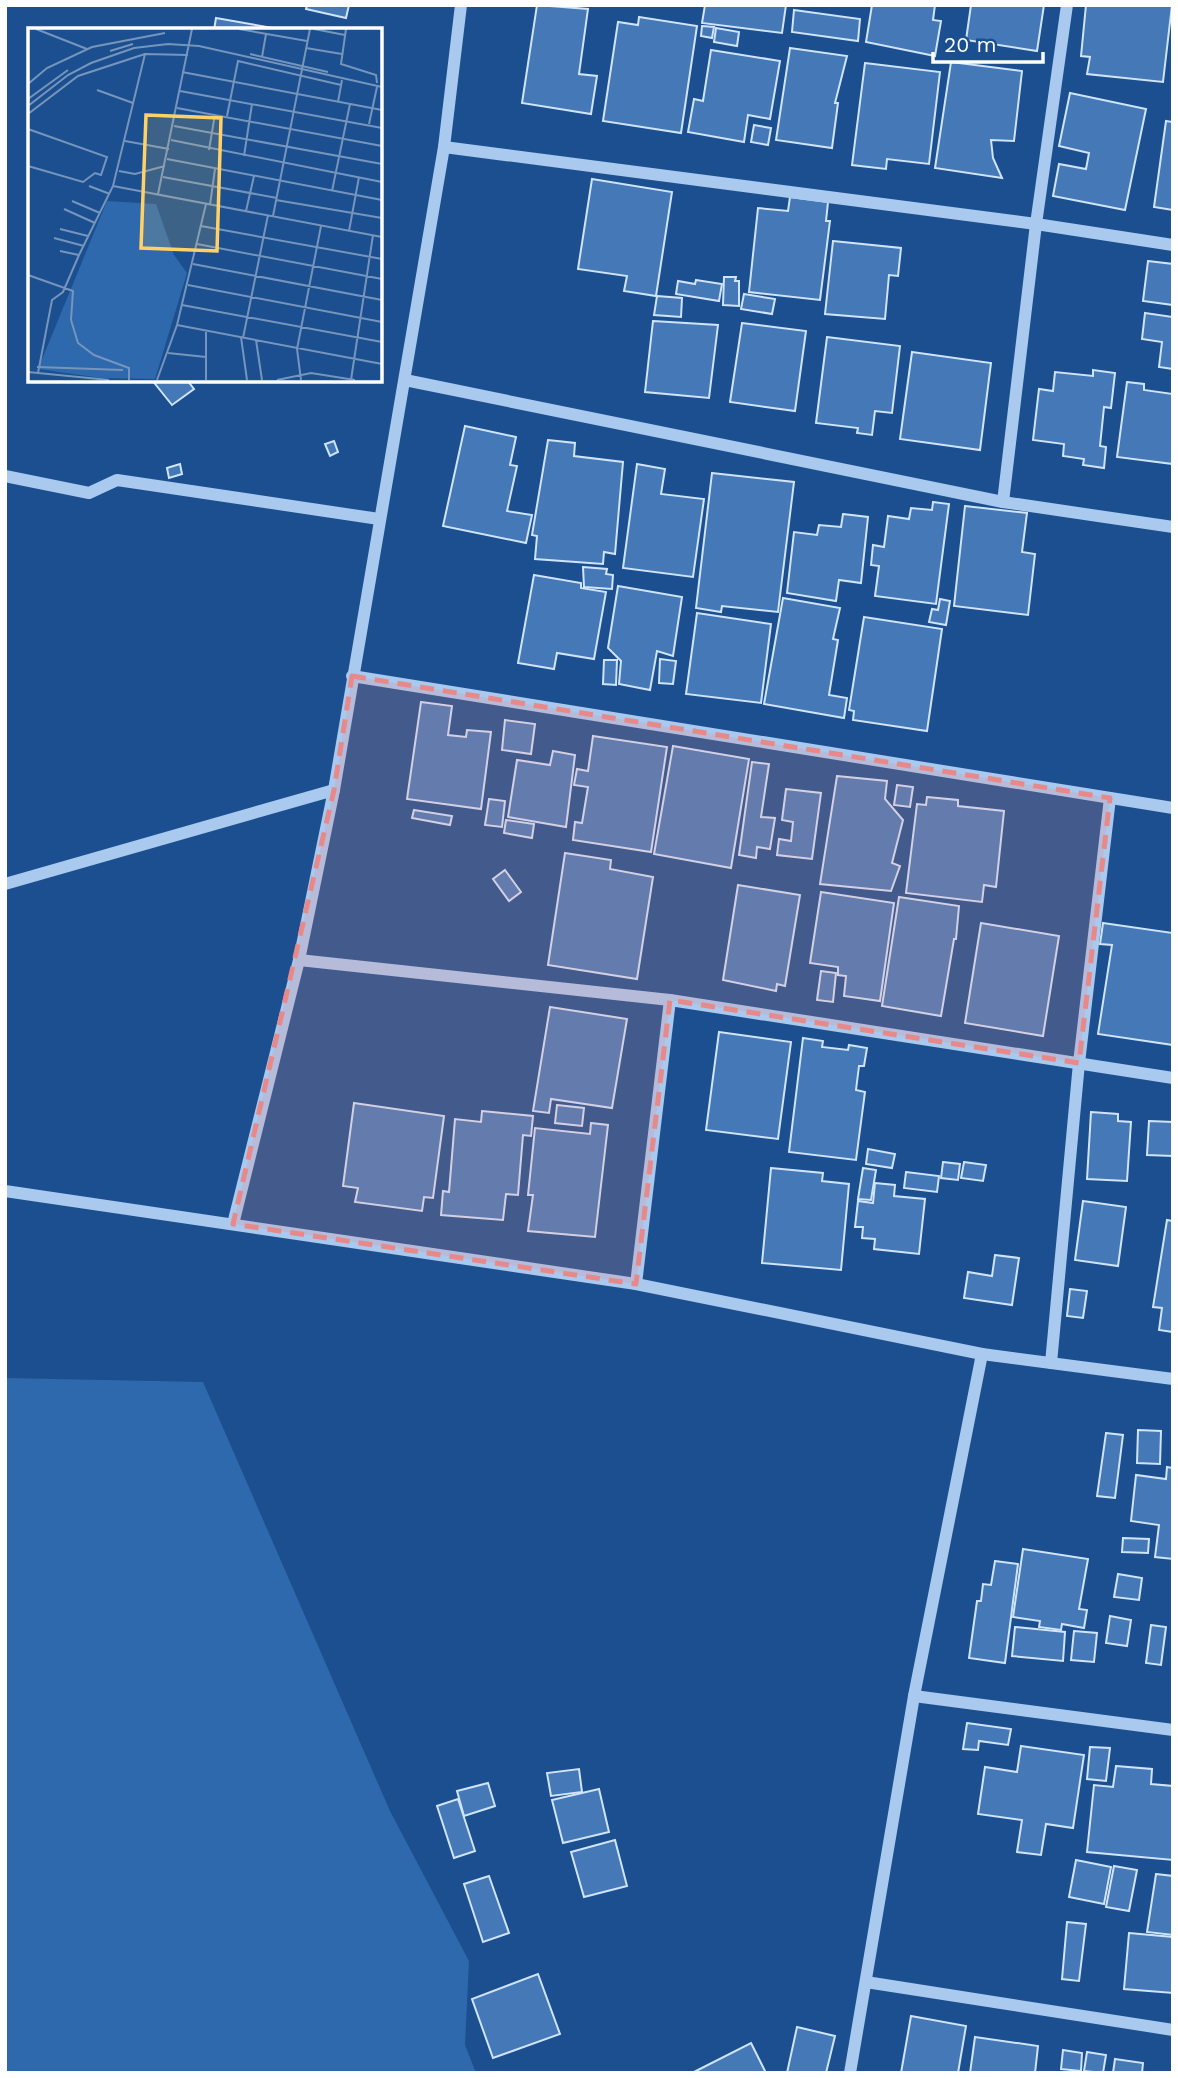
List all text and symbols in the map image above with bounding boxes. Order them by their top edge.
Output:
scale bar [933,21,1043,65]
inset map [28,28,382,382]
text: 20 m [944,32,996,57]

